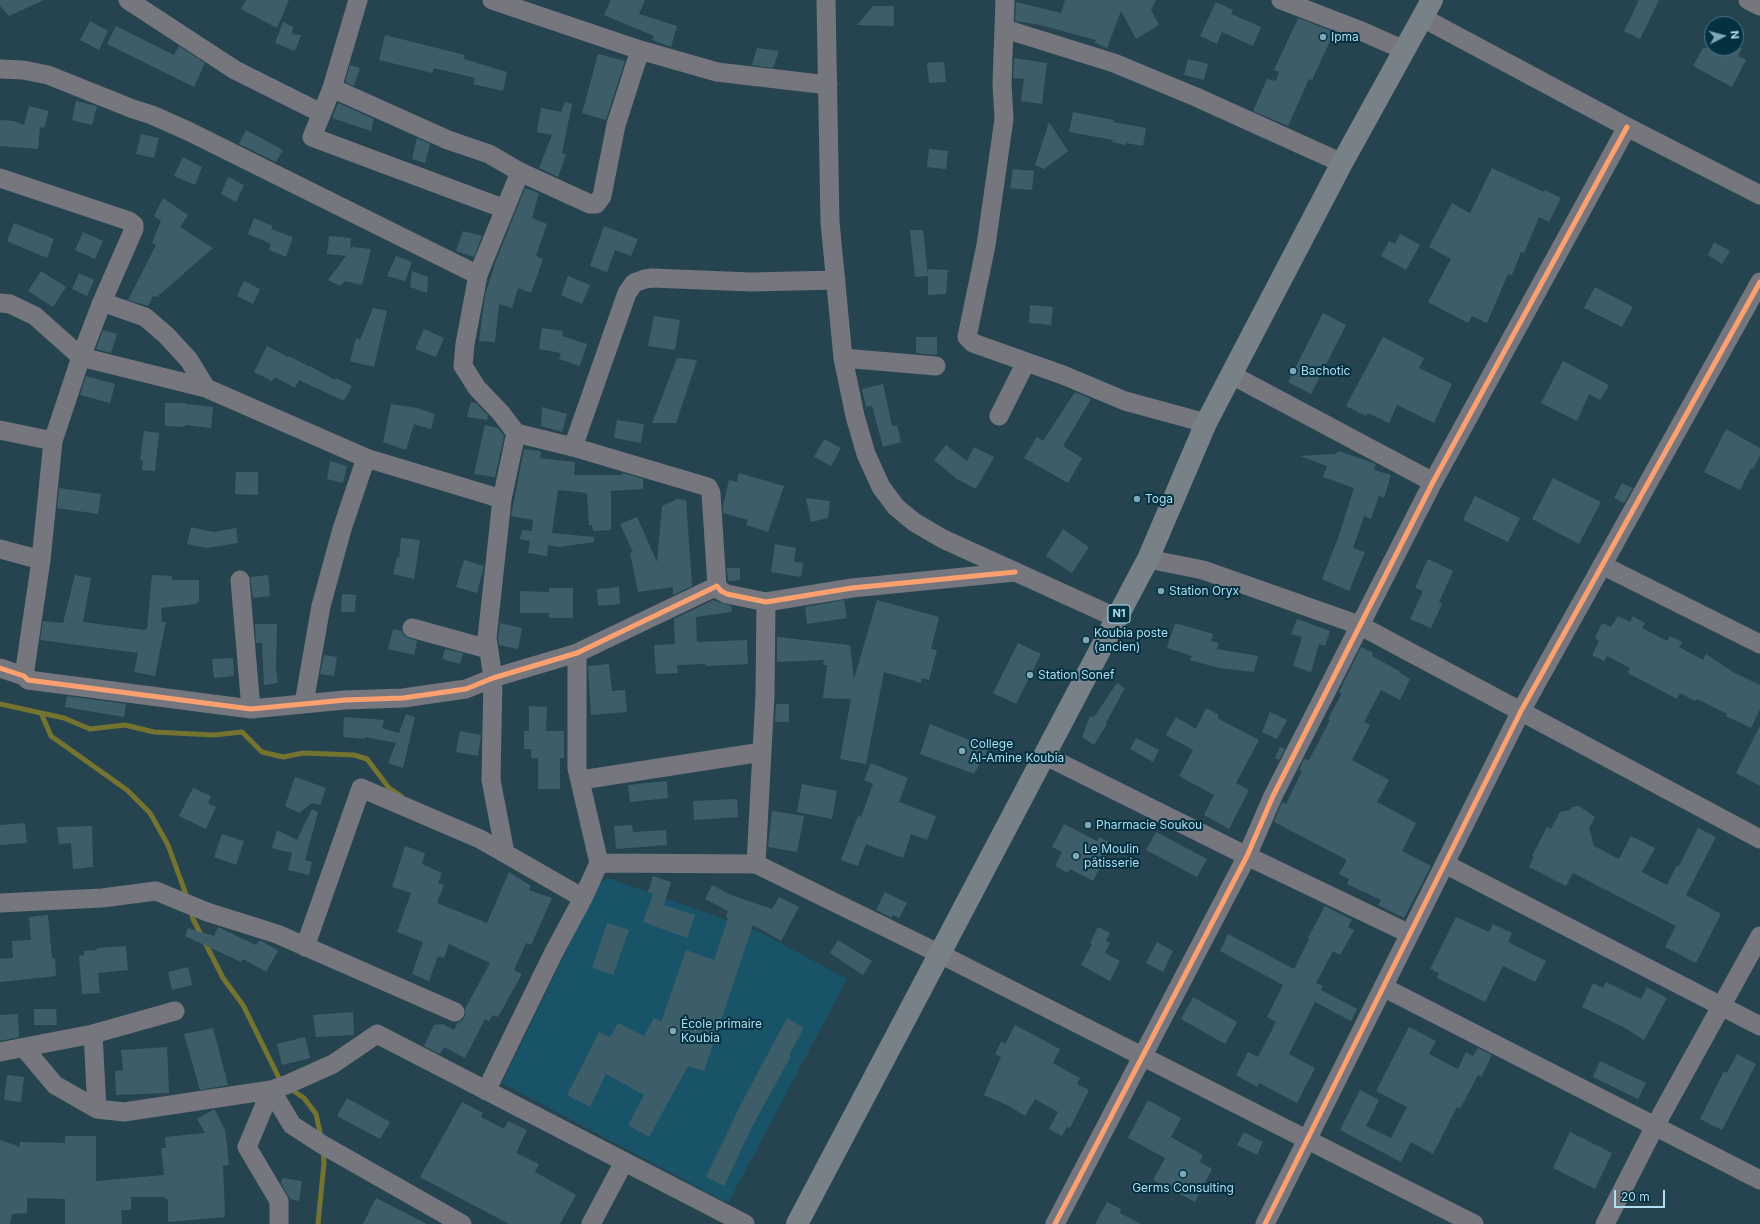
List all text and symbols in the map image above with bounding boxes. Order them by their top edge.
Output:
north arrow [1704,16,1744,56]
place label: Ipma [1331,30,1359,44]
text: N [1728,30,1742,40]
marker: Ipma [1318,32,1328,42]
place label: Bachotic [1301,364,1350,378]
marker: Bachotic [1288,366,1298,376]
place label: Toga [1145,492,1173,506]
marker: Toga [1132,494,1142,504]
place label: Station Oryx [1169,584,1239,598]
marker: Station Oryx [1156,586,1166,596]
road number: N1 [1108,605,1130,623]
place label: Koubia poste (ancien) [1094,626,1168,654]
marker: Koubia poste (ancien) [1081,635,1091,645]
place label: Station Sonef [1038,668,1114,682]
marker: Station Sonef [1025,670,1035,680]
place label: College Al-Amine Koubia [970,737,1064,765]
marker: College Al-Amine Koubia [957,746,967,756]
place label: Pharmacie Soukou [1096,818,1202,832]
marker: Pharmacie Soukou [1083,820,1093,830]
place label: Le Moulin pâtisserie [1084,842,1139,870]
marker: Le Moulin pâtisserie [1071,851,1081,861]
place label: École primaire Koubia [681,1017,762,1045]
marker: École primaire Koubia [668,1026,678,1036]
marker: Germs Consulting [1178,1169,1188,1179]
place label: Germs Consulting [1132,1181,1234,1195]
scale bar [1616,1182,1667,1208]
text: 20 m [1621,1189,1650,1204]

